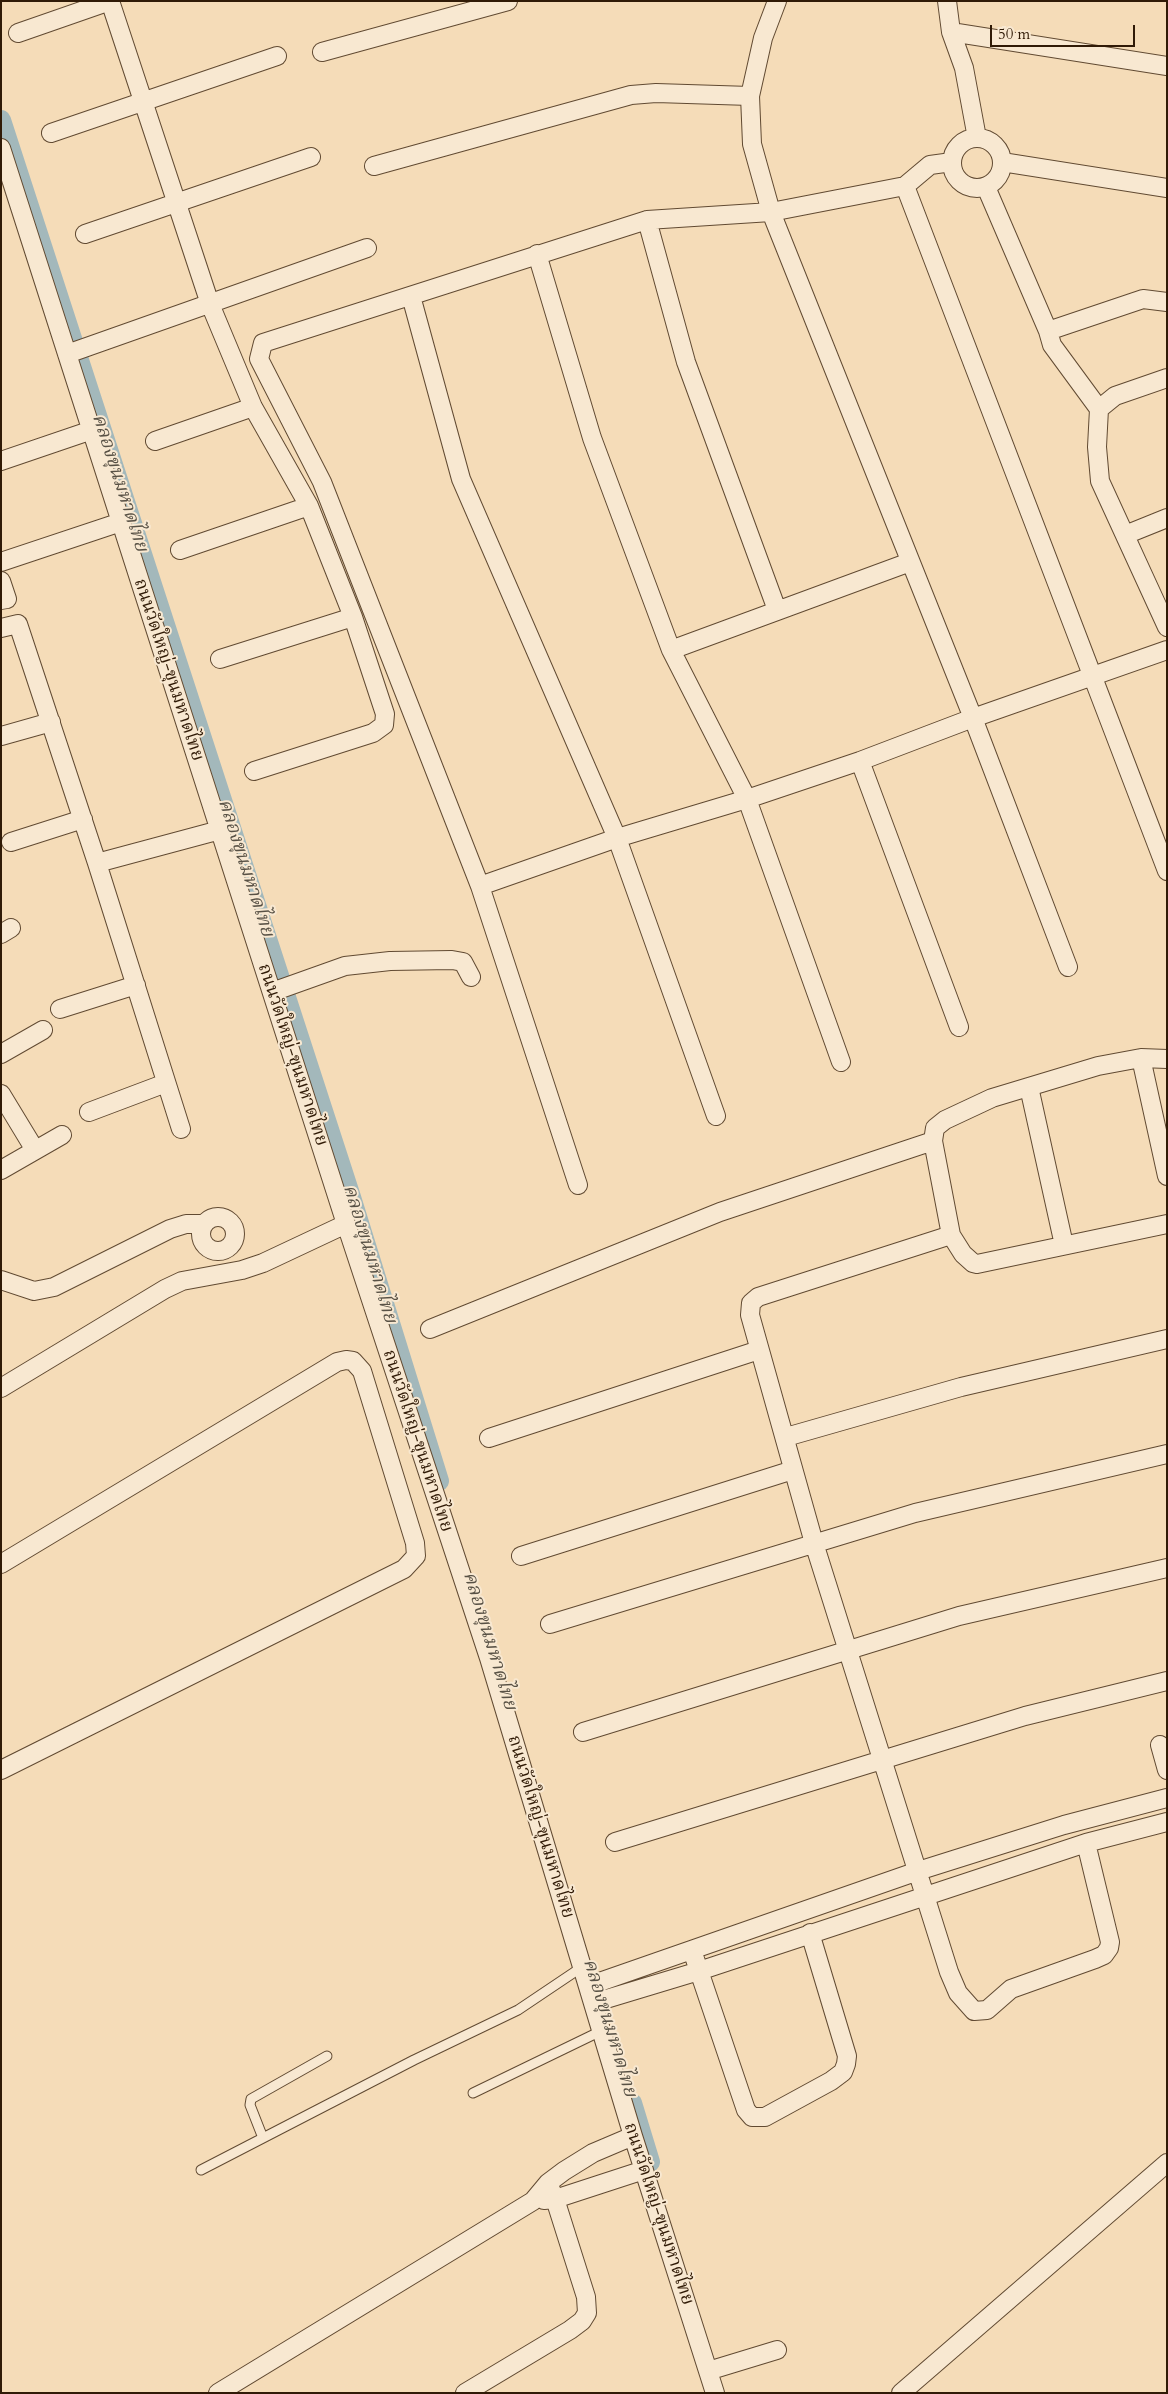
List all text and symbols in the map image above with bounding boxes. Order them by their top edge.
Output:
scale bar [993,15,1138,47]
text: 50 m [998,24,1030,44]
water label: คลองขุนมหาดไทย [86,411,152,555]
street label: ถนนวัดใหญ่-ขุนมหาดไทย [128,576,208,764]
water label: คลองขุนมหาดไทย [212,796,278,940]
street label: ถนนวัดใหญ่-ขุนมหาดไทย [252,961,332,1149]
water label: คลองขุนมหาดไทย [337,1182,401,1326]
street label: ถนนวัดใหญ่-ขุนมหาดไทย [377,1347,457,1535]
water label: คลองขุนมหาดไทย [457,1569,521,1713]
street label: ถนนวัดใหญ่-ขุนมหาดไทย [502,1733,578,1921]
water label: คลองขุนมหาดไทย [577,1956,641,2100]
street label: ถนนวัดใหญ่-ขุนมหาดไทย [618,2120,698,2308]

